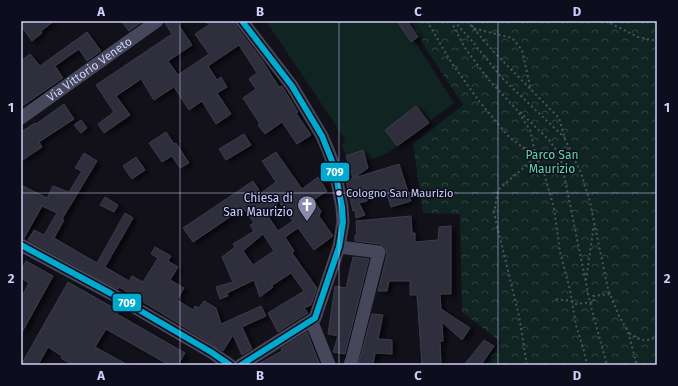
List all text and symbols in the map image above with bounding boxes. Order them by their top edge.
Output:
text: A [96,4,105,19]
text: B [256,4,264,19]
text: C [414,4,422,19]
text: D [573,4,582,19]
street label: Via Vittorio Veneto [44,34,135,104]
text: 1 [8,100,14,115]
text: 1 [664,100,670,115]
park label: Parco San Maurizio [526,148,578,176]
line badge: 709 [320,162,350,182]
text: 709 [326,166,344,179]
place label: Cologno San Maurizio [346,187,453,200]
marker: Cologno San Maurizio [334,188,344,198]
place label: Chiesa di San Maurizio [223,191,293,219]
church icon: Chiesa di San Maurizio [296,194,318,222]
text: 2 [8,271,15,286]
text: 2 [664,271,671,286]
line badge: 709 [112,293,142,312]
text: 709 [118,297,136,310]
text: A [96,368,105,383]
text: B [256,368,264,383]
text: C [414,368,422,383]
text: D [573,368,582,383]

